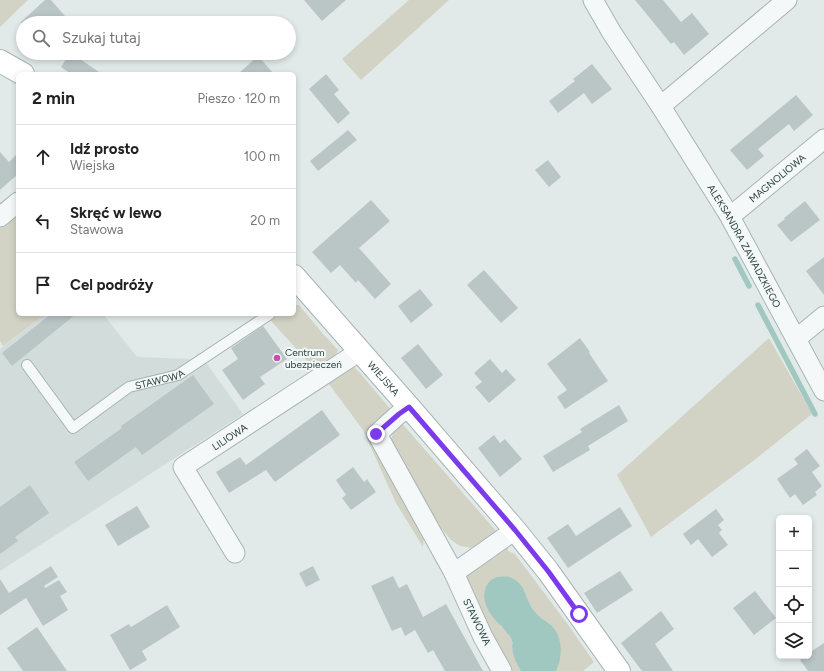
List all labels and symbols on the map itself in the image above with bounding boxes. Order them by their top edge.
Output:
street label: MAGNOLIOWA [746,150,808,205]
street label: ALEKSANDRA ZAWADZKIEGO [705,182,784,310]
place label: Centrum ubezpieczeń [285,346,342,371]
marker: Centrum ubezpieczeń [272,353,282,363]
street label: WIEJSKA [365,358,403,399]
street label: STAWOWA [133,366,187,392]
street label: LILIOWA [209,420,250,453]
route end [367,425,385,443]
street label: STAWOWA [460,596,494,648]
route start [570,605,588,623]

